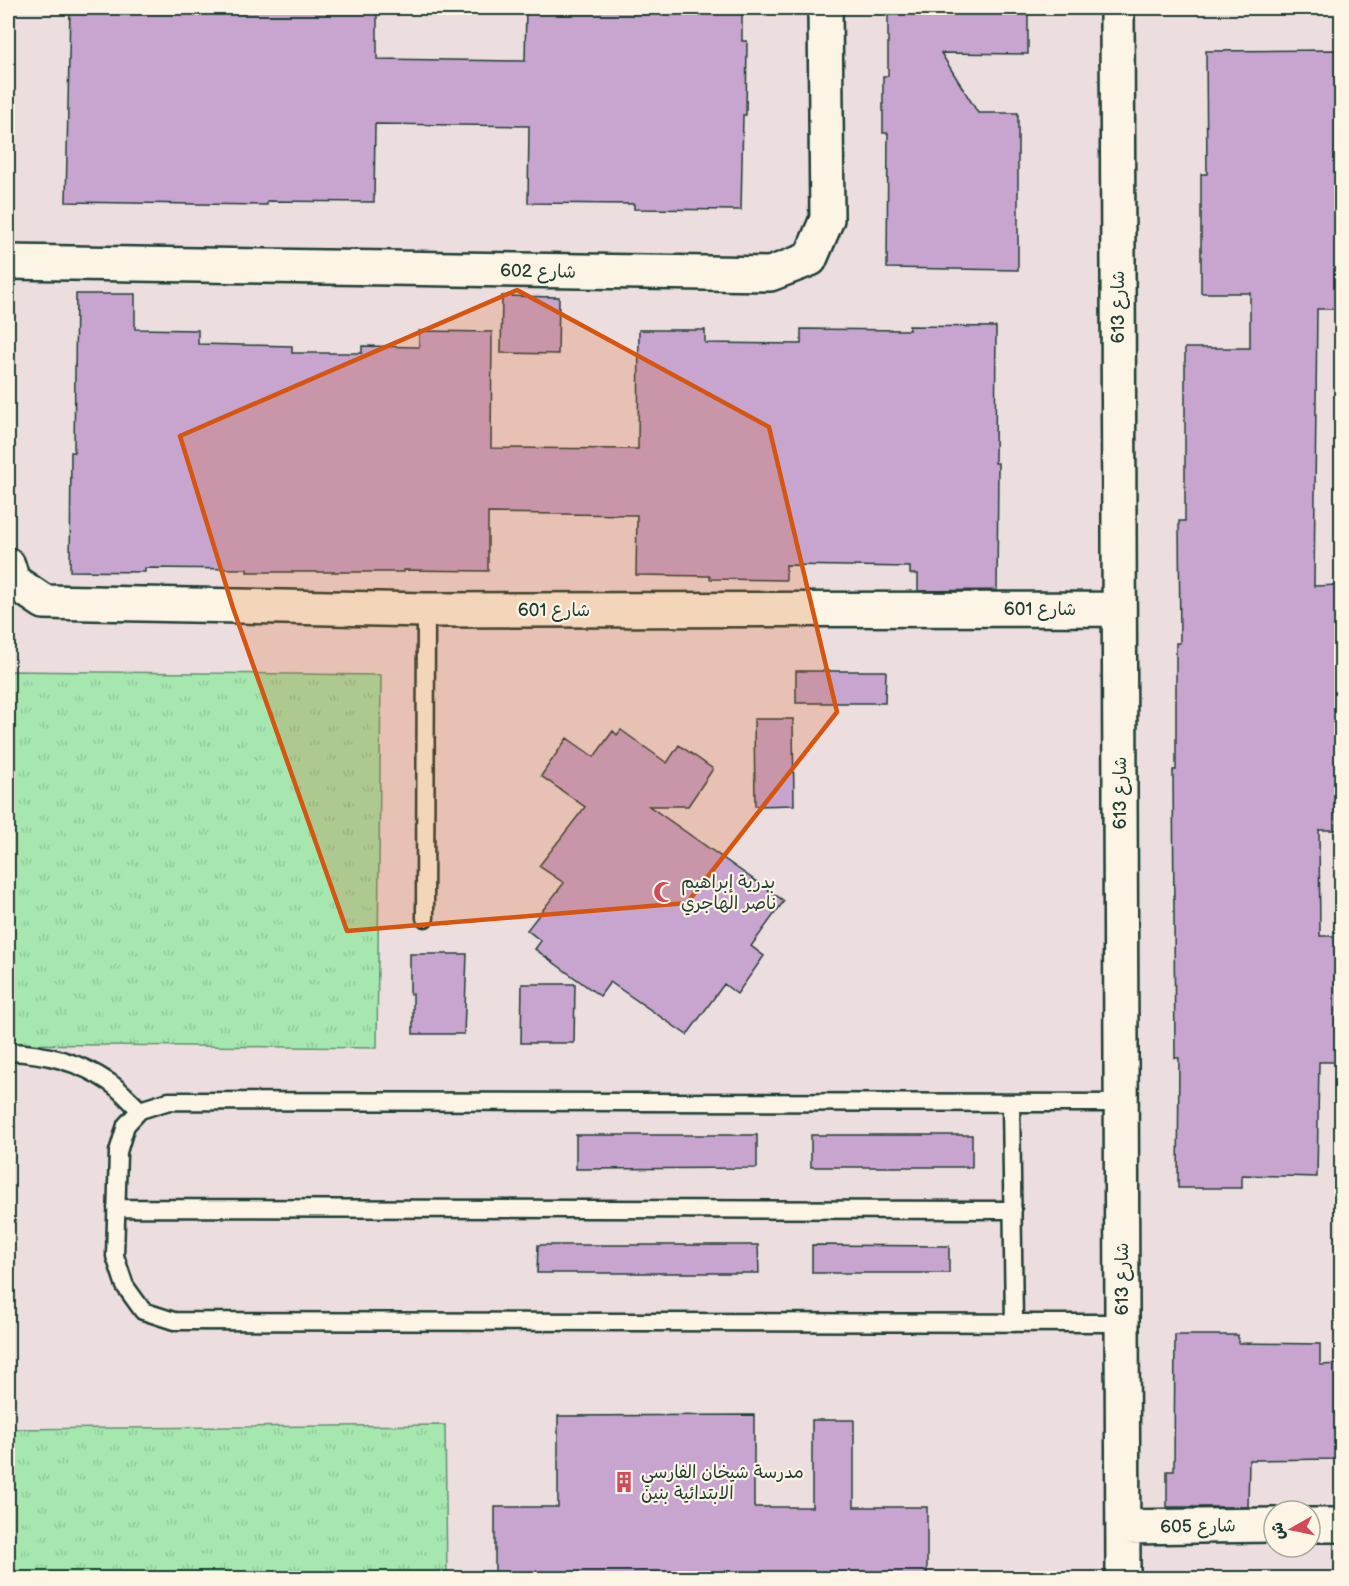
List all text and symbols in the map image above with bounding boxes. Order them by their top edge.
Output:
street label: شارع 602 [500,260,576,284]
street label: شارع 613 [1108,271,1130,343]
street label: شارع 601 [1004,599,1076,621]
street label: شارع 601 [518,600,590,622]
street label: شارع 613 [1110,757,1132,829]
place label: بدرية إبراهيم ناصر الهاجري [681,872,777,916]
mosque icon: بدرية إبراهيم ناصر الهاجري [652,880,676,904]
street label: شارع 613 [1112,1243,1134,1315]
place label: مدرسة شيخان الفارسي الابتدائية بنين [641,1462,804,1504]
building icon: مدرسة شيخان الفارسي الابتدائية بنين [612,1470,636,1494]
north arrow [1262,1499,1322,1559]
street label: شارع 605 [1160,1515,1236,1539]
text: ش [1268,1521,1289,1541]

